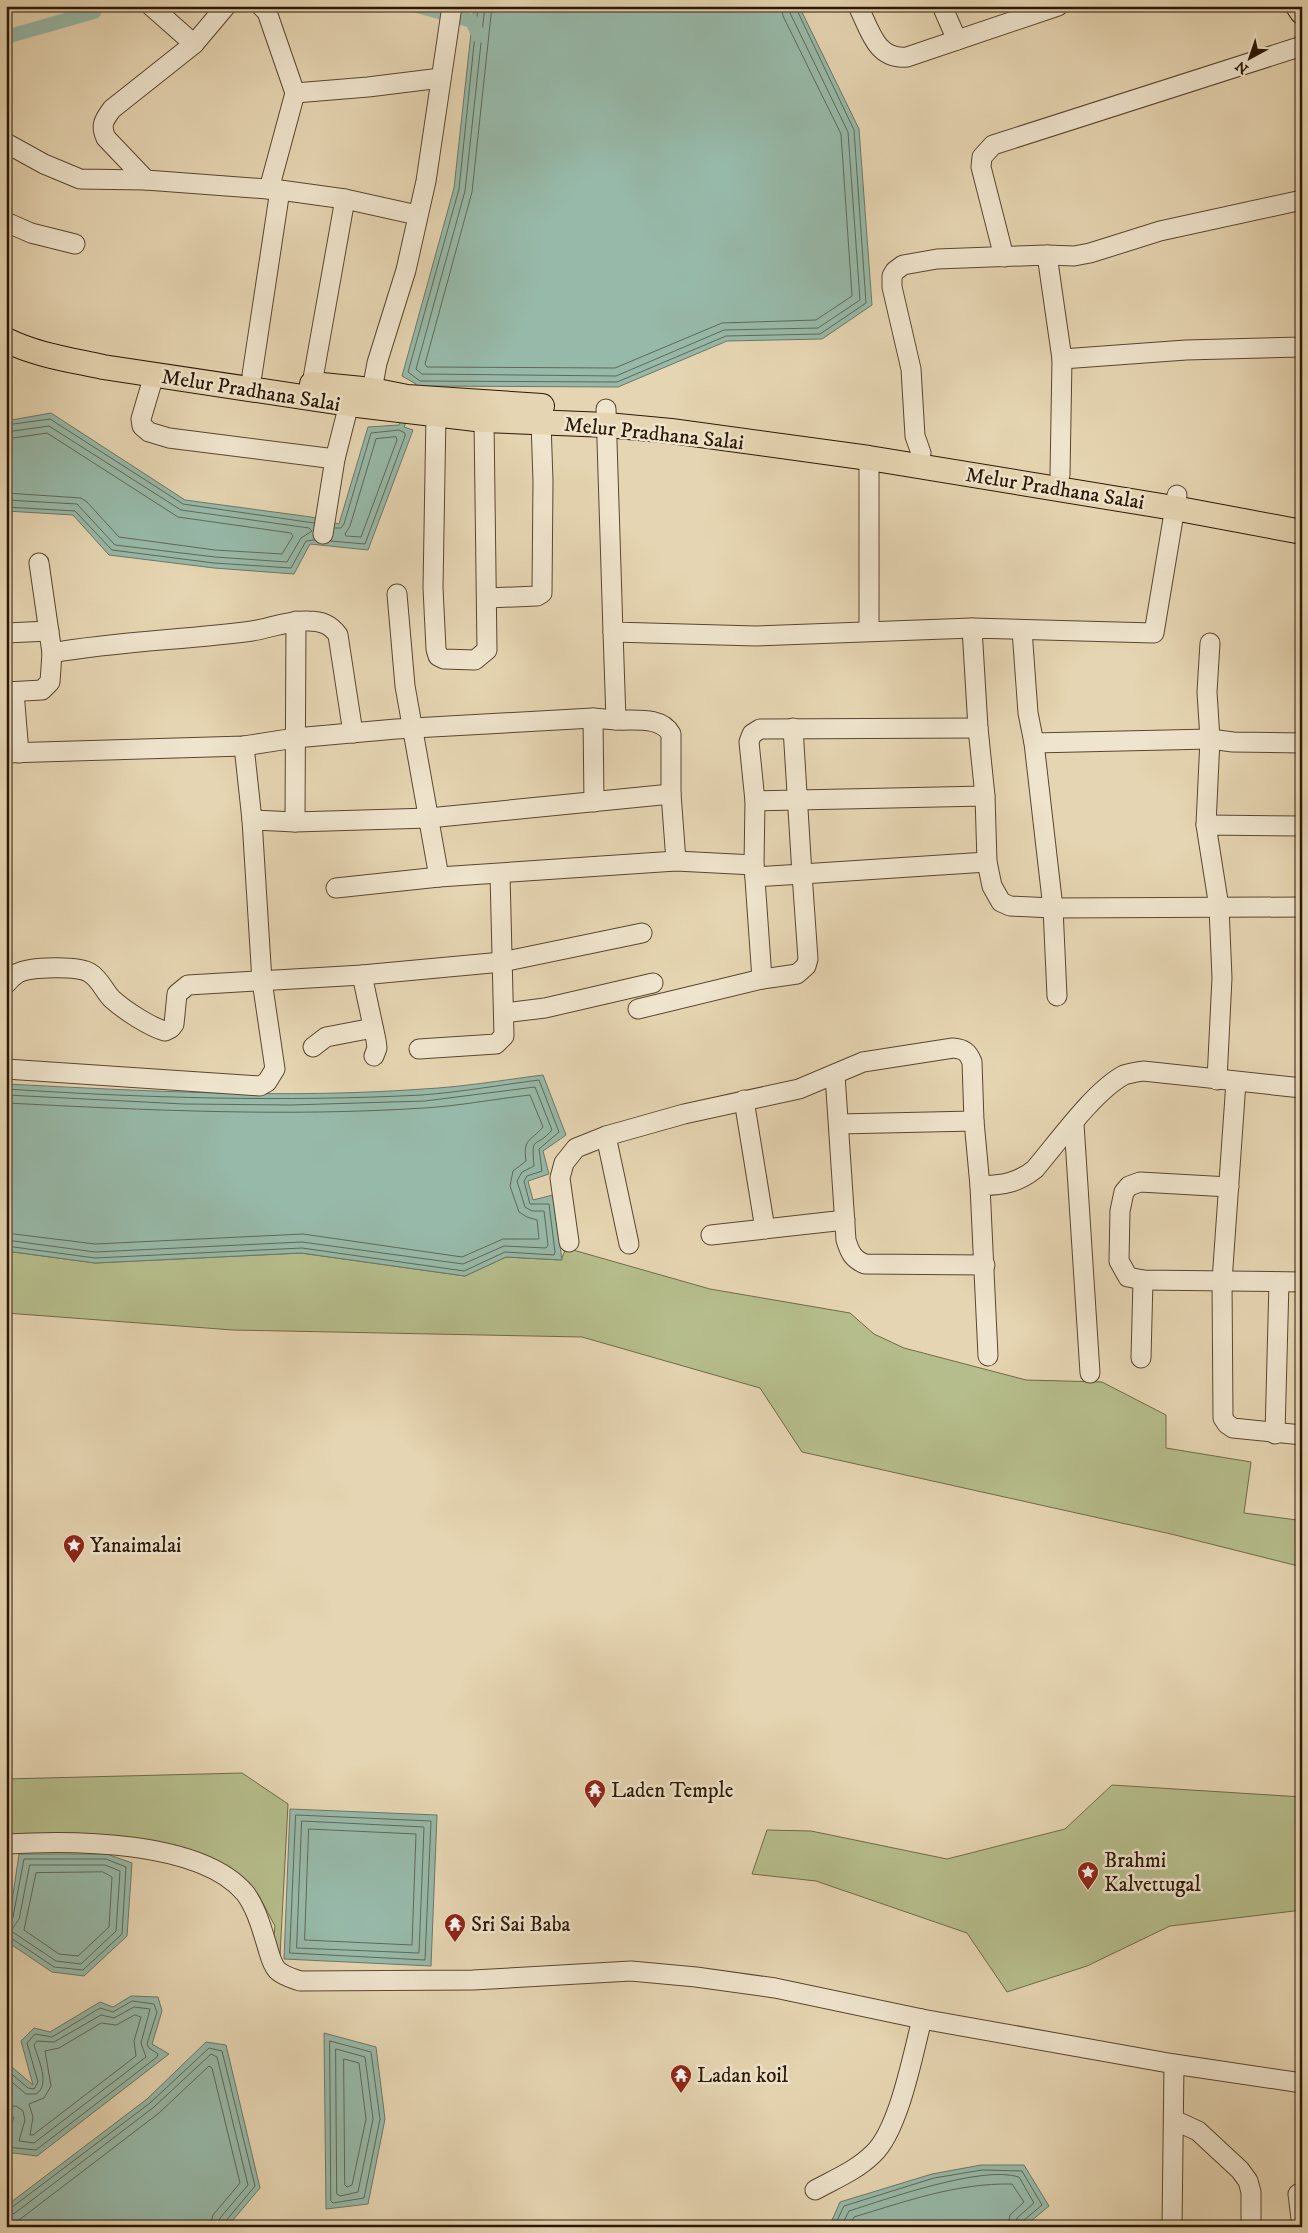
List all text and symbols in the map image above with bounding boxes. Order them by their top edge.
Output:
north arrow [1226,32,1276,82]
text: N [1232,56,1252,78]
street label: Melur Pradhana Salai [160,364,342,418]
street label: Melur Pradhana Salai [563,412,745,456]
street label: Melur Pradhana Salai [964,462,1146,516]
place icon: Yanaimalai [62,1533,86,1564]
place label: Yanaimalai [90,1533,182,1559]
temple icon: Laden Temple [583,1778,607,1809]
place label: Laden Temple [611,1778,734,1804]
place label: Brahmi Kalvettugal [1104,1848,1201,1898]
place icon: Brahmi Kalvettugal [1076,1860,1100,1891]
temple icon: Sri Sai Baba [443,1912,467,1943]
place label: Sri Sai Baba [471,1912,571,1938]
temple icon: Ladan koil [669,2063,693,2094]
place label: Ladan koil [697,2063,789,2089]

